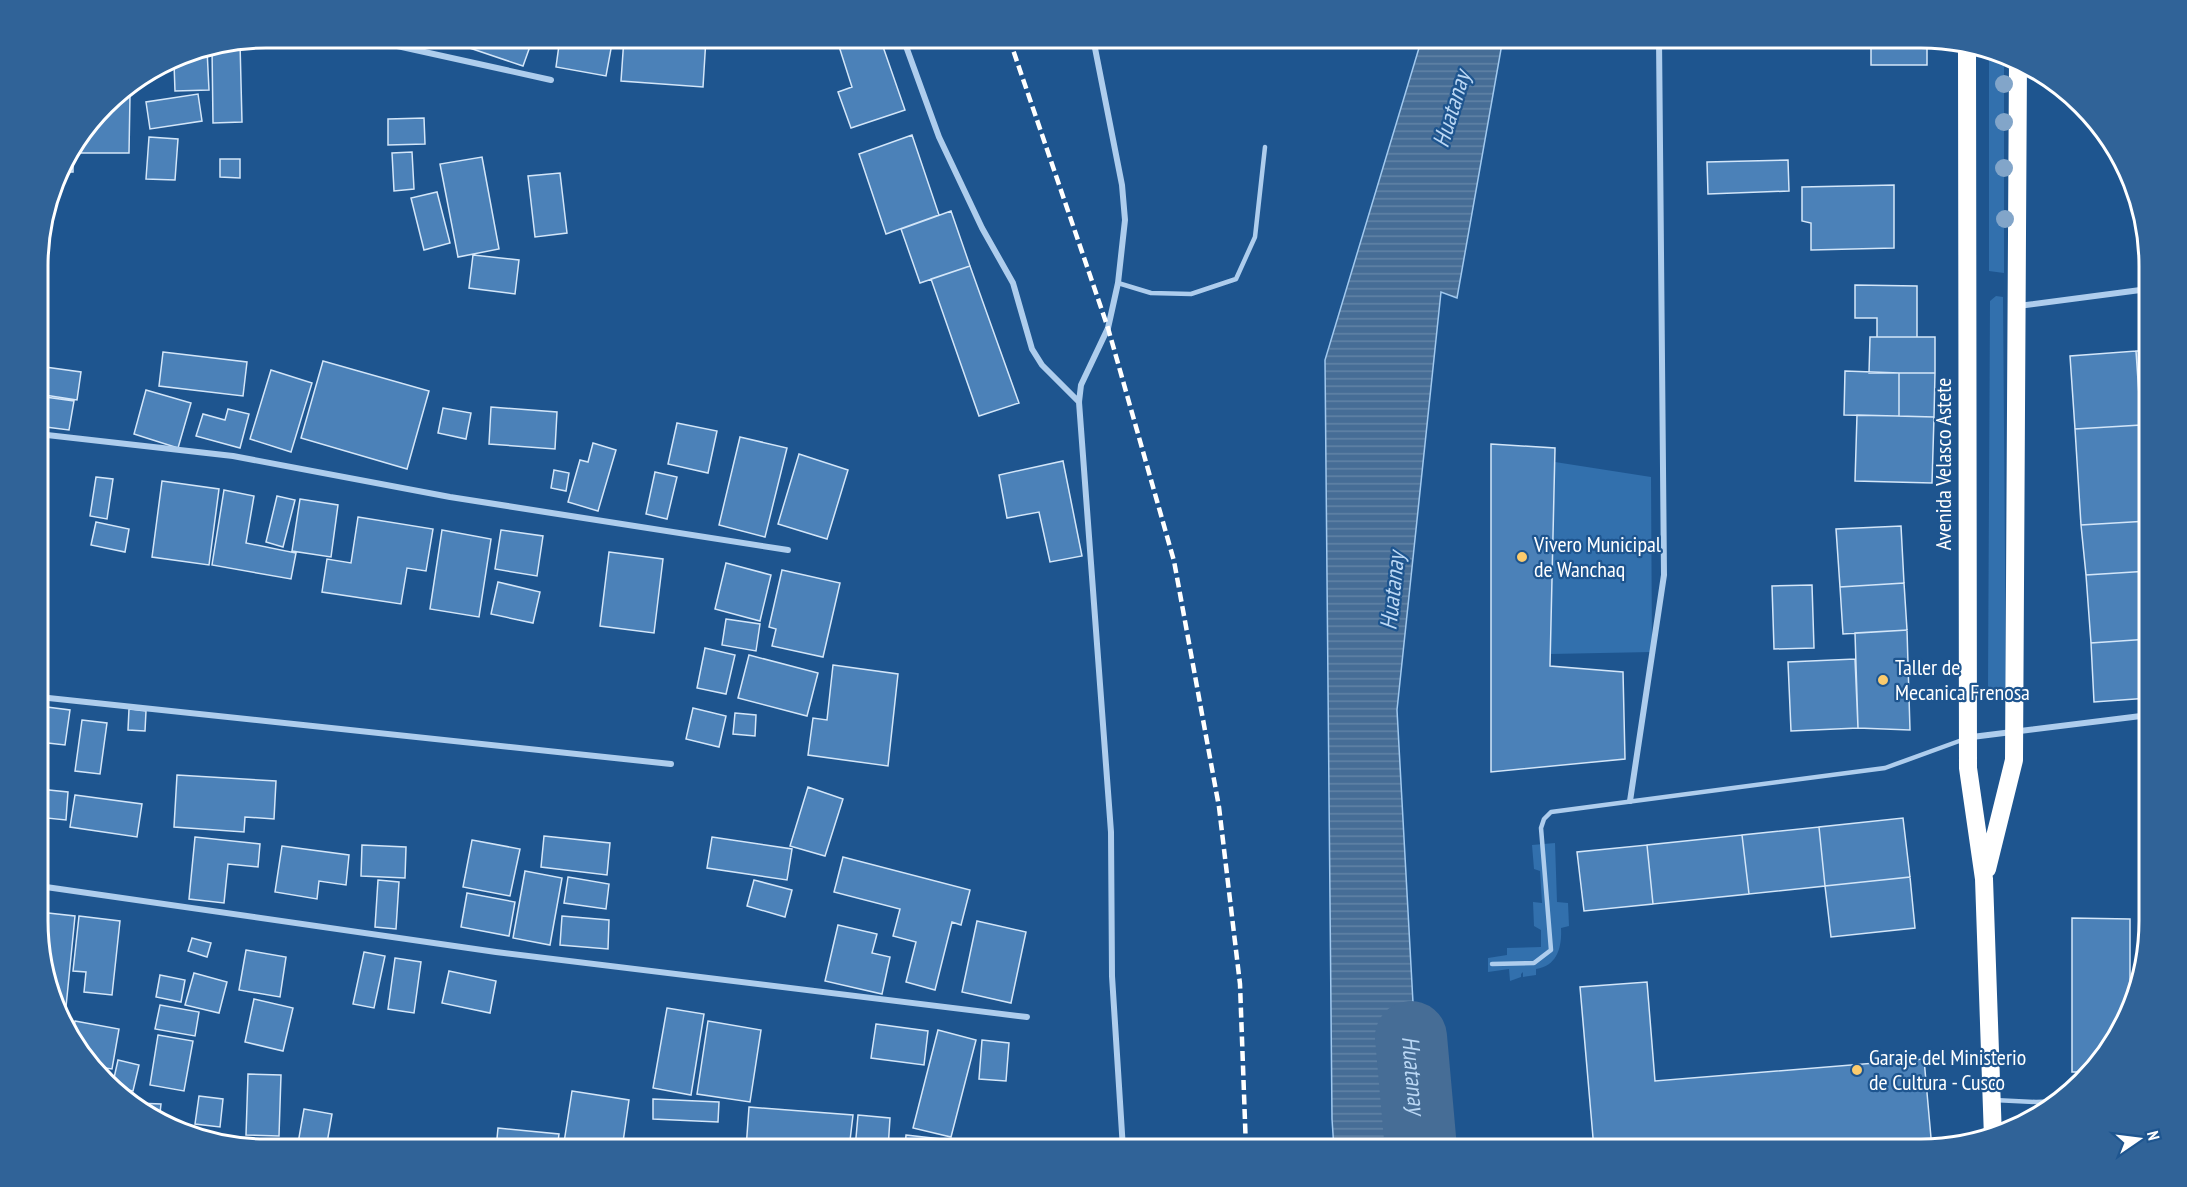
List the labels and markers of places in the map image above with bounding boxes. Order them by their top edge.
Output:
place label: Vivero Municipal de Wanchaq [1533,530,1662,583]
marker: Vivero Municipal de Wanchaq [1515,550,1529,564]
place label: Taller de Mecanica Frenosa [1895,653,2030,706]
marker: Taller de Mecanica Frenosa [1876,673,1890,687]
place label: Garaje del Ministerio de Cultura - Cusco [1869,1043,2026,1096]
marker: Garaje del Ministerio de Cultura - Cusco [1850,1063,1864,1077]

